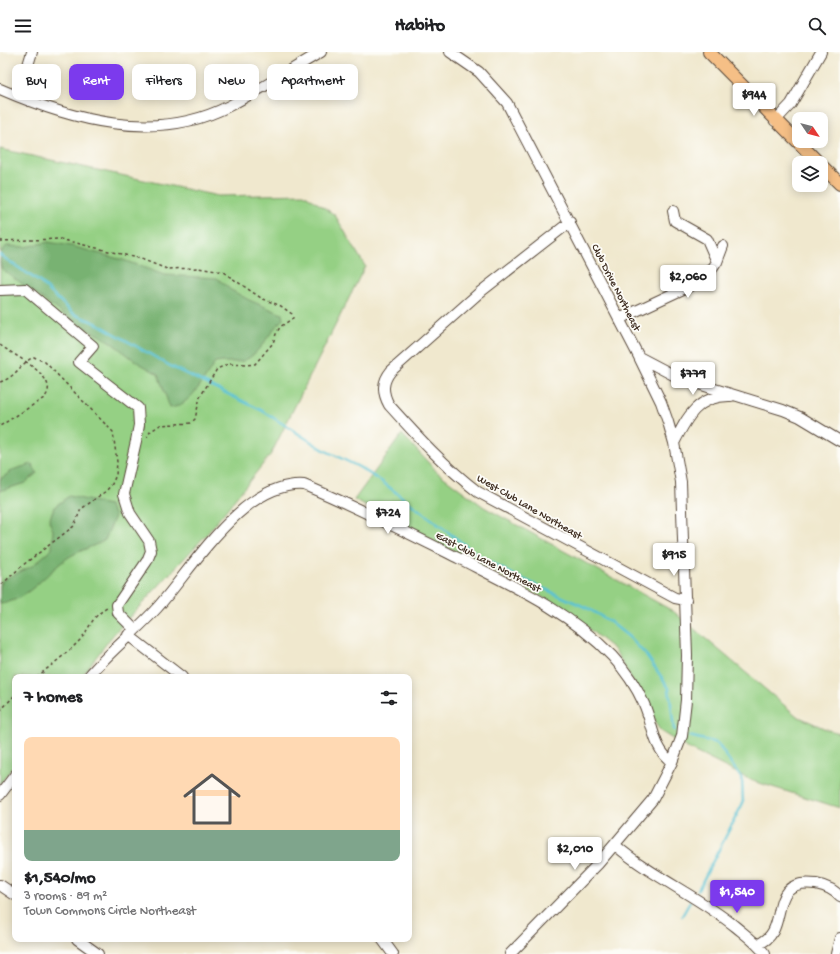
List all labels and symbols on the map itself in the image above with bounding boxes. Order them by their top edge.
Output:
pin: $944 [730,83,778,117]
north arrow [792,112,828,148]
street label: Club Drive Northeast [588,242,643,335]
pin: $2,060 [655,265,721,299]
pin: $779 [669,362,717,396]
street label: West Club Lane Northeast [474,473,585,544]
pin: $724 [364,501,412,535]
street label: East Club Lane Northeast [433,530,544,596]
pin: $915 [650,543,698,577]
pin: $2,010 [542,837,608,871]
pin: $1,540 [704,880,770,914]

